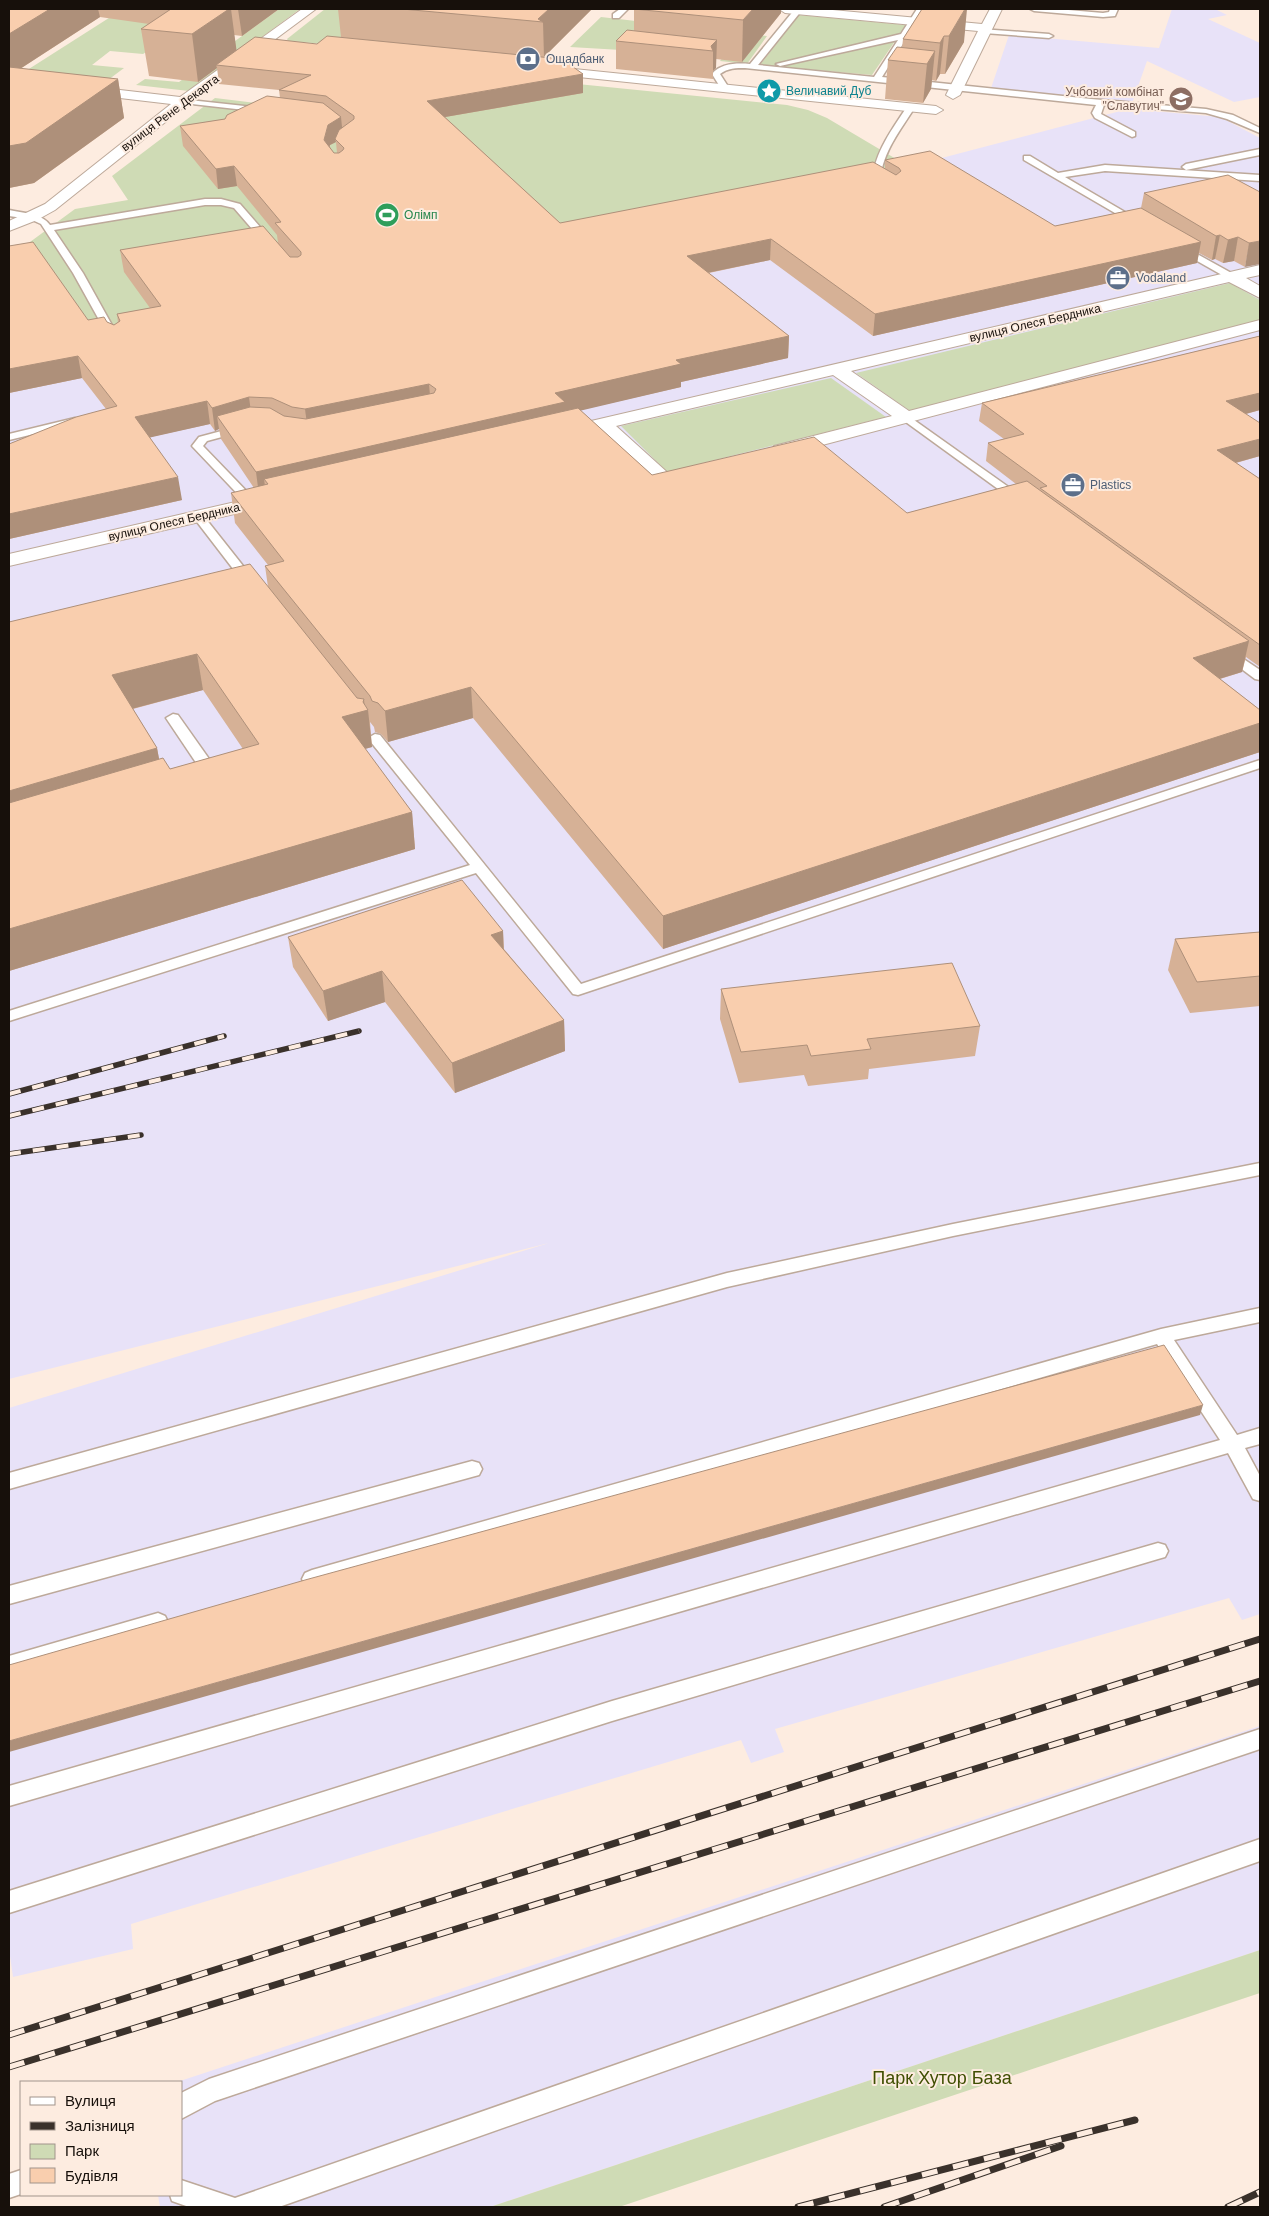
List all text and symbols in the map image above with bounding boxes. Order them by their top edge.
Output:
bank icon: Ощадбанк [515,46,541,72]
place label: Ощадбанк [546,52,605,66]
street label: вулиця Рене Декарта [118,72,222,154]
place icon: Величавий Дуб [756,78,782,104]
place label: Величавий Дуб [786,84,872,98]
place label: Учбовий комбінат "Славутич" [1065,85,1164,113]
school or university icon: Учбовий комбінат "Славутич" [1168,86,1194,112]
sports icon: Олімп [374,202,400,228]
place label: Олімп [404,208,438,222]
office icon: Vodaland [1105,265,1131,291]
place label: Vodaland [1136,271,1186,285]
street label: вулиця Олеся Бердника [968,301,1102,345]
office icon: Plastics [1060,472,1086,498]
place label: Plastics [1090,478,1131,492]
street label: вулиця Олеся Бердника [107,500,241,544]
park label: Парк Хутор База [872,2068,1013,2088]
legend [20,2081,182,2196]
text: Вулиця [65,2092,116,2109]
text: Залізниця [65,2117,135,2134]
text: Парк [65,2142,99,2159]
text: Будівля [65,2167,118,2184]

